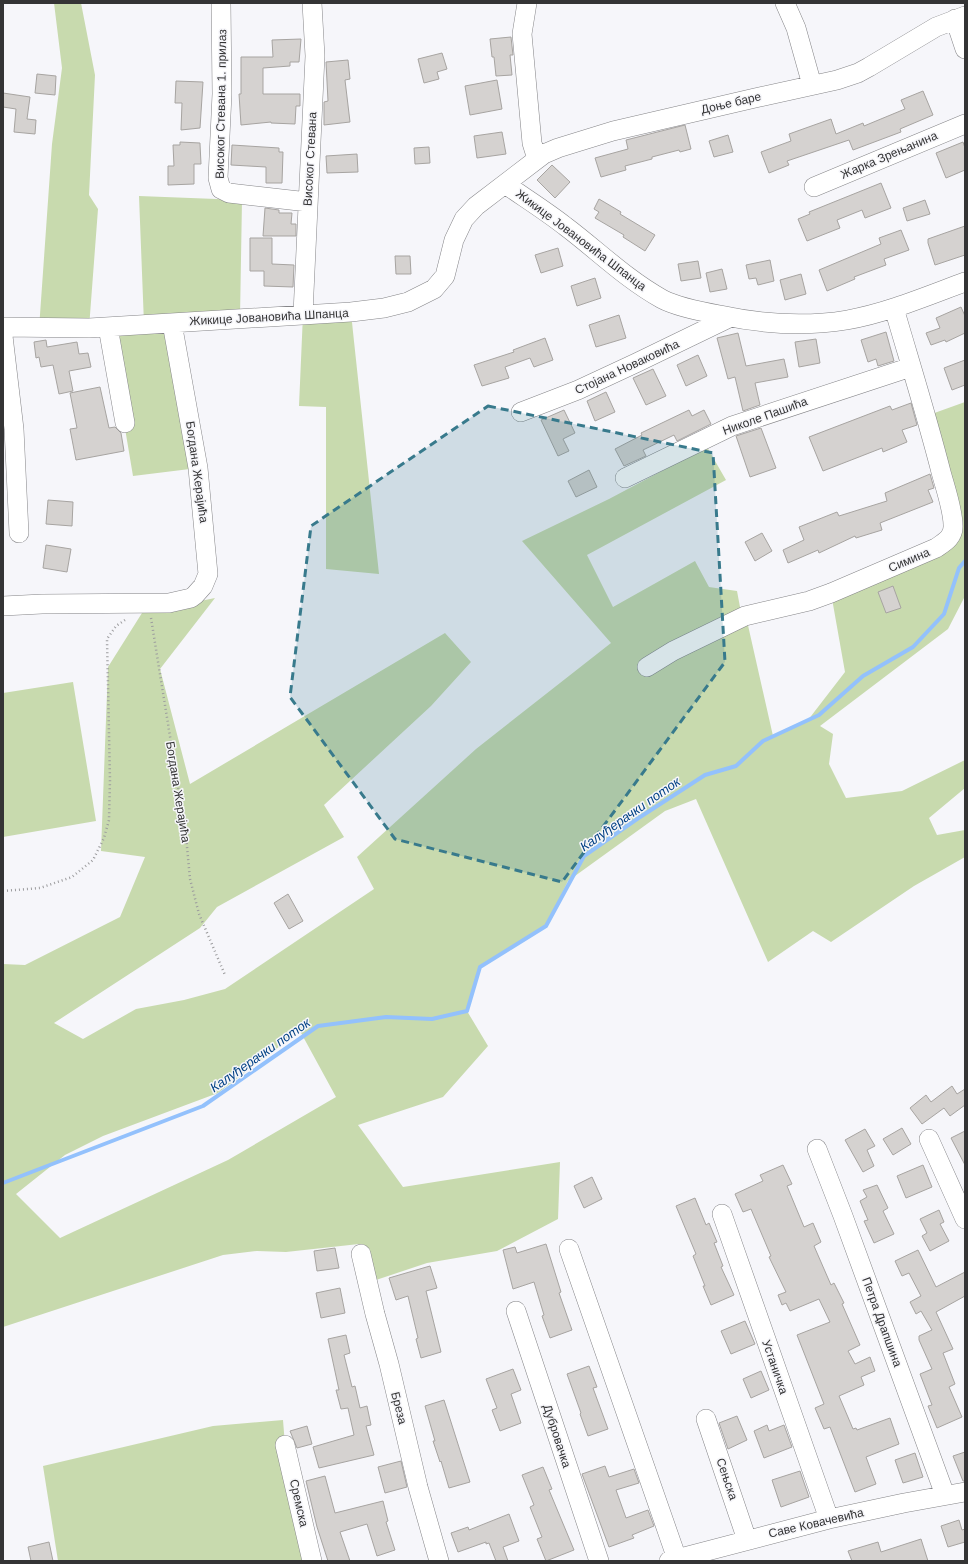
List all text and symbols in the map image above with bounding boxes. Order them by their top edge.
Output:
street label: Високог Стевана 1. прилаз [213,28,229,179]
street label: Доње баре [700,89,763,117]
street label: Високог Стевана [301,111,319,206]
street label: Жарка Зрењанина [839,128,940,182]
street label: Жикице Јовановића Шпанца [513,186,649,294]
street label: Жикице Јовановића Шпанца [189,306,349,328]
street label: Стојана Новаковића [573,337,682,397]
street label: Николе Пашића [721,394,810,438]
street label: Богдана Жерајића [183,420,211,524]
street label: Симина [886,545,932,575]
street label: Богдана Жерајића [163,740,193,844]
water label: Калуђерачки поток [577,773,684,854]
water label: Калуђерачки поток [207,1014,314,1095]
street label: Петра Драпшина [859,1275,905,1369]
street label: Устаничка [759,1338,791,1396]
street label: Бреза [388,1390,410,1426]
street label: Дубровачка [540,1403,574,1470]
street label: Сењска [713,1456,741,1502]
street label: Сремска [287,1478,311,1528]
street label: Саве Ковачевића [767,1505,865,1541]

